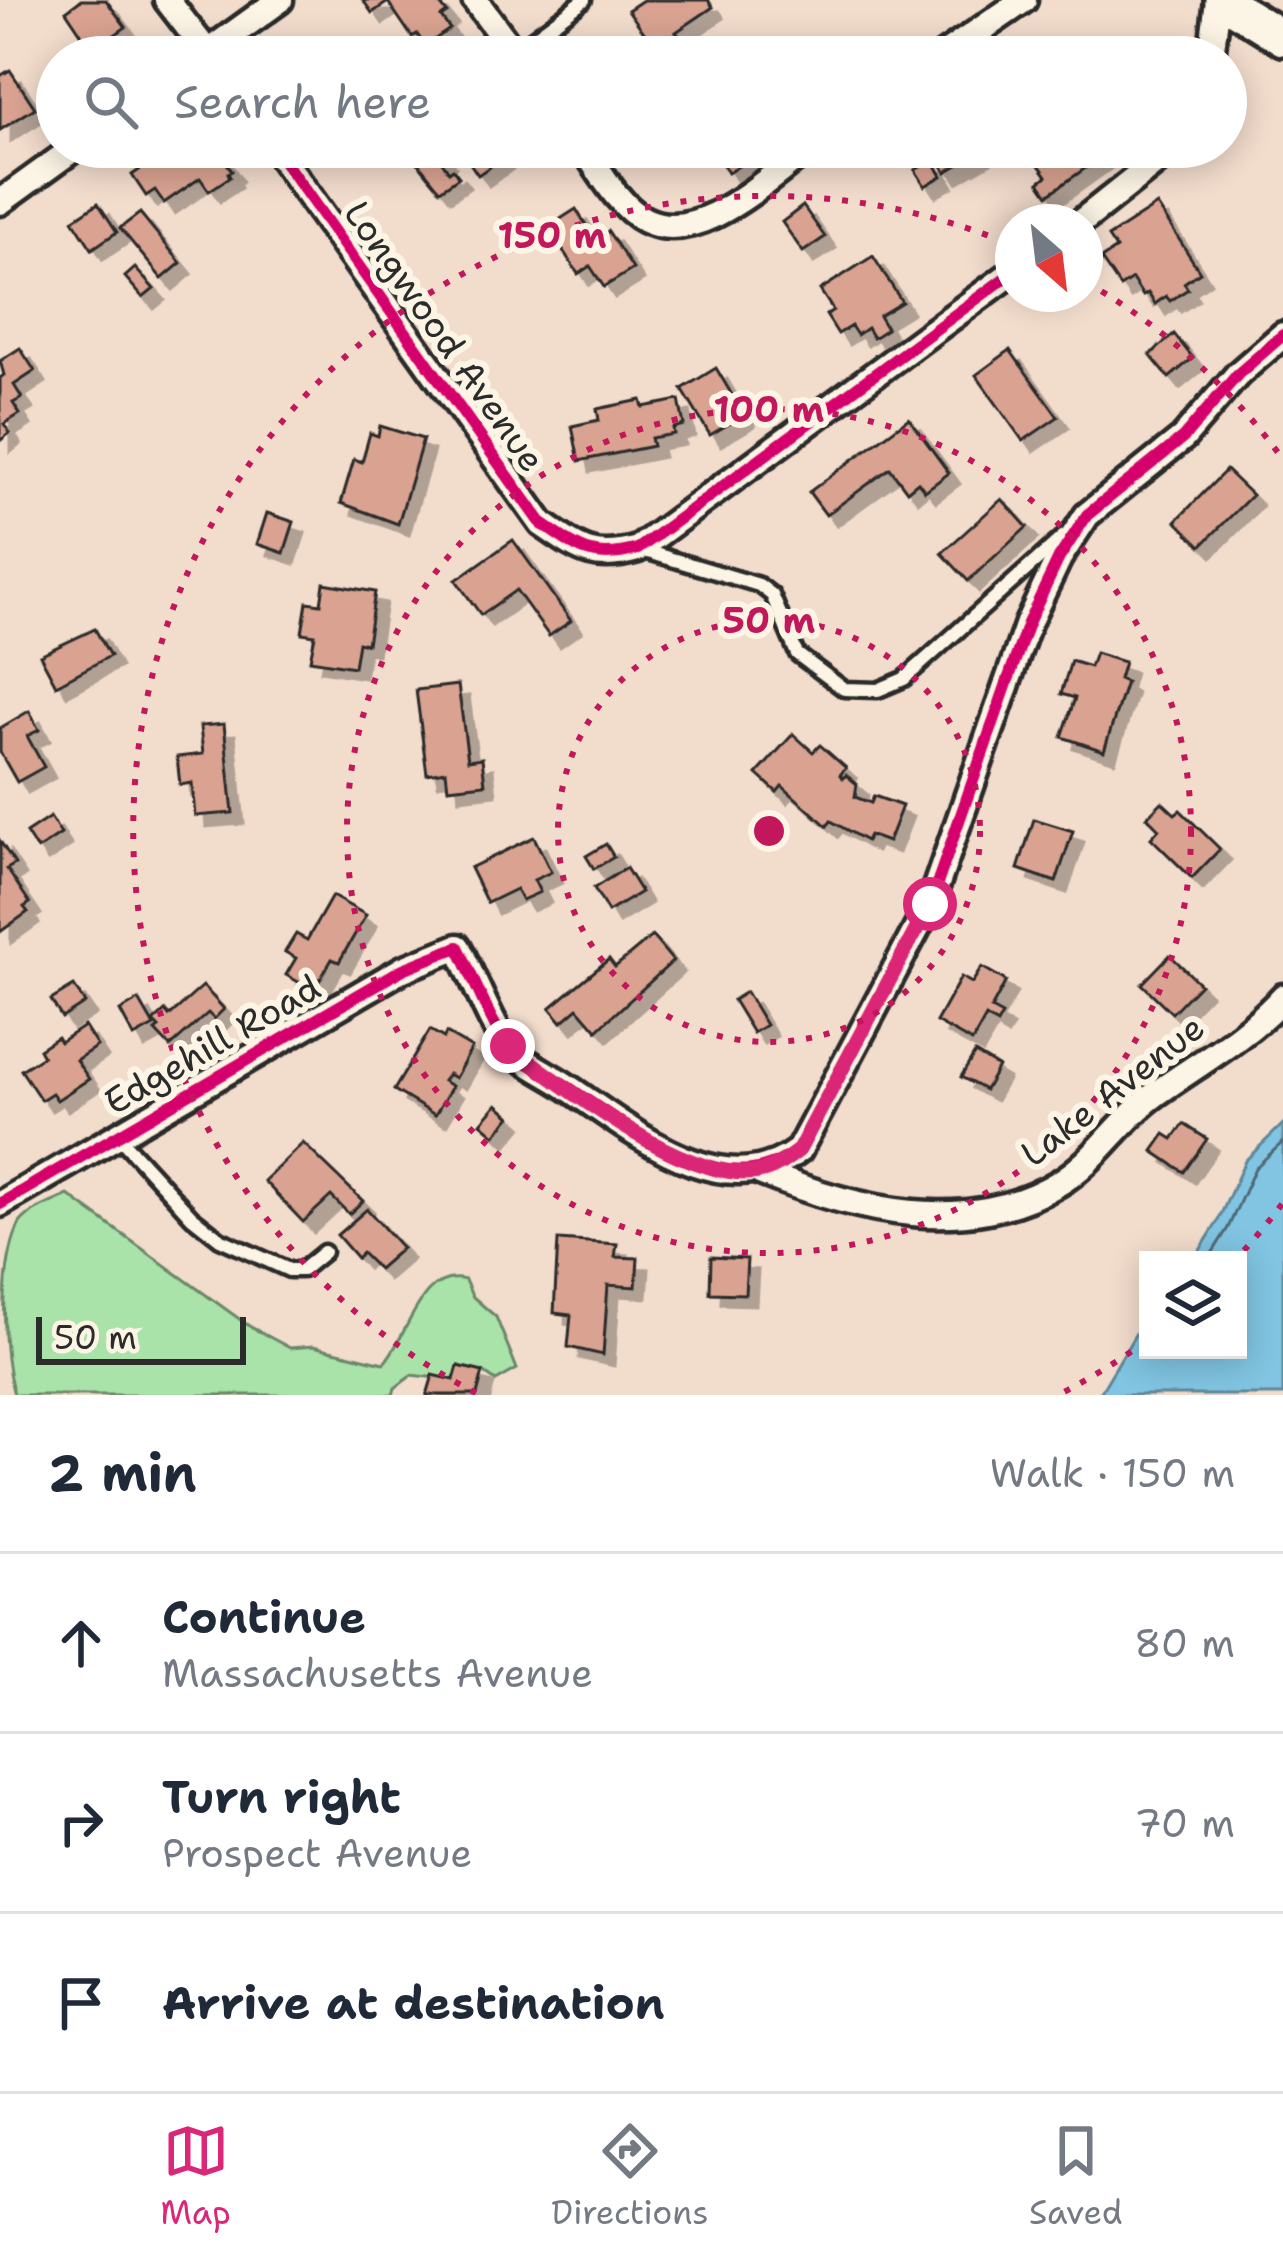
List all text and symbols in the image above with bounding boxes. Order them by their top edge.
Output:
search box [36,36,1247,168]
icon: search [78,69,144,135]
text: Search here [174,72,431,132]
street label: Longwood Avenue [333,191,557,482]
north arrow [995,204,1103,312]
text: 150 m [497,211,607,260]
text: 100 m [714,385,825,434]
text: 50 m [723,596,816,645]
centre of rings [748,810,790,852]
route start [903,877,957,931]
street label: Edgehill Road [95,963,329,1126]
street label: Lake Avenue [1010,1003,1214,1178]
route end [481,1019,535,1073]
map controls [1139,1251,1247,1359]
button: layers [1139,1251,1247,1359]
scale bar [36,1311,246,1364]
text: 50 m [54,1315,137,1360]
text: 2 min [48,1439,197,1507]
text: Walk · 150 m [990,1447,1235,1499]
text: Continue [162,1587,366,1647]
icon: ahead [48,1610,114,1676]
text: 80 m [1134,1617,1235,1669]
text: Massachusetts Avenue [162,1647,593,1699]
text: Turn right [162,1767,401,1827]
icon: right [48,1790,114,1856]
text: 70 m [1134,1797,1235,1849]
text: Prospect Avenue [162,1827,472,1879]
icon: arrive [48,1970,114,2036]
text: Arrive at destination [162,1973,665,2033]
tab: Map [160,2118,231,2235]
tab: Directions [551,2118,709,2235]
tab: Saved [1029,2118,1123,2235]

